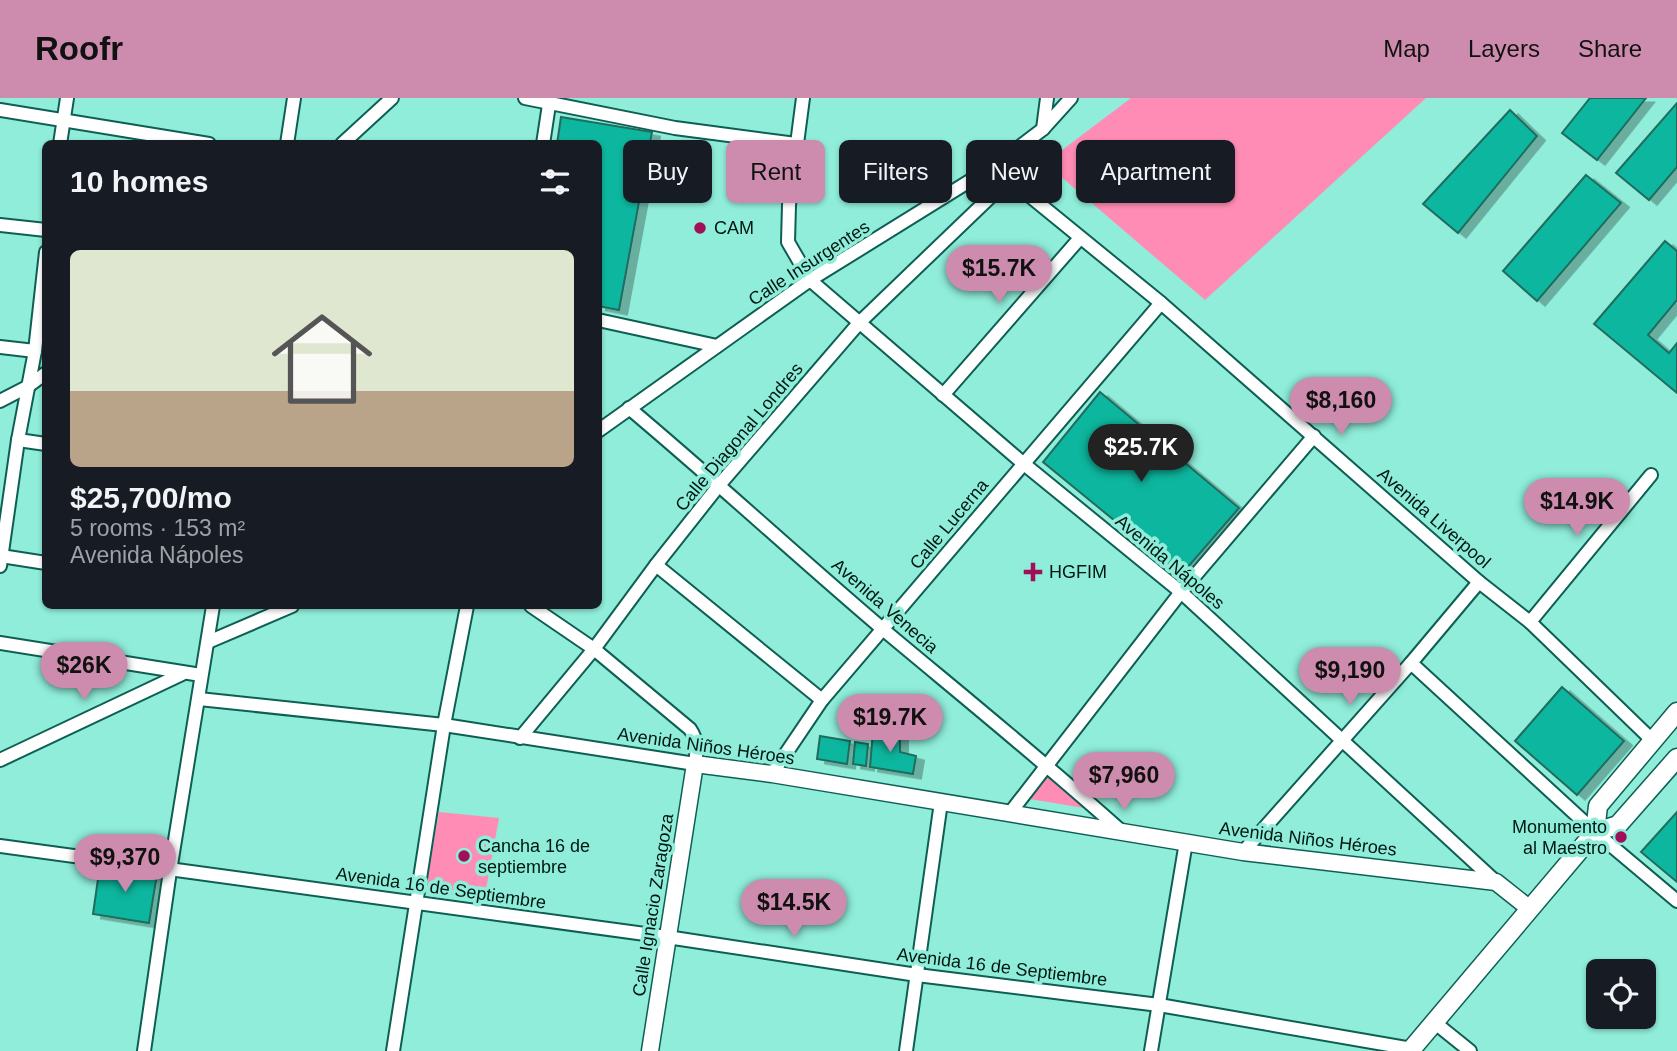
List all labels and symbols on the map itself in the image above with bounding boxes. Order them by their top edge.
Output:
street label: Calle Insurgentes [745,216,873,310]
place label: CAM [714,218,754,238]
marker: CAM [692,220,708,236]
pin: $15.7K [942,246,1056,305]
street label: Calle Diagonal Londres [671,359,807,515]
pin: $8,160 [1284,378,1398,437]
pin: $25.7K [1084,424,1198,484]
street label: Avenida Liverpool [1374,464,1494,572]
street label: Calle Lucerna [906,474,993,573]
pin: $14.9K [1520,478,1634,538]
street label: Avenida Nápoles [1112,511,1228,613]
street label: Avenida Venecia [828,555,943,658]
marker: HGFIM [1023,562,1043,582]
place label: HGFIM [1049,562,1107,582]
pin: $26K [43,642,125,702]
pin: $9,190 [1293,648,1407,707]
pin: $19.7K [833,694,947,754]
street label: Avenida Niños Héroes [616,724,796,768]
pin: $7,960 [1067,752,1181,812]
street label: Calle Ignacio Zaragoza [629,811,678,998]
place label: Monumento al Maestro [1512,817,1607,858]
street label: Avenida Niños Héroes [1218,818,1398,860]
marker: Monumento al Maestro [1613,829,1629,845]
pin: $9,370 [68,834,182,894]
place label: Cancha 16 de septiembre [478,836,590,877]
marker: Cancha 16 de septiembre [456,848,472,864]
street label: Avenida 16 de Septiembre [335,863,547,913]
pin: $14.5K [737,880,851,939]
street label: Avenida 16 de Septiembre [896,944,1108,990]

